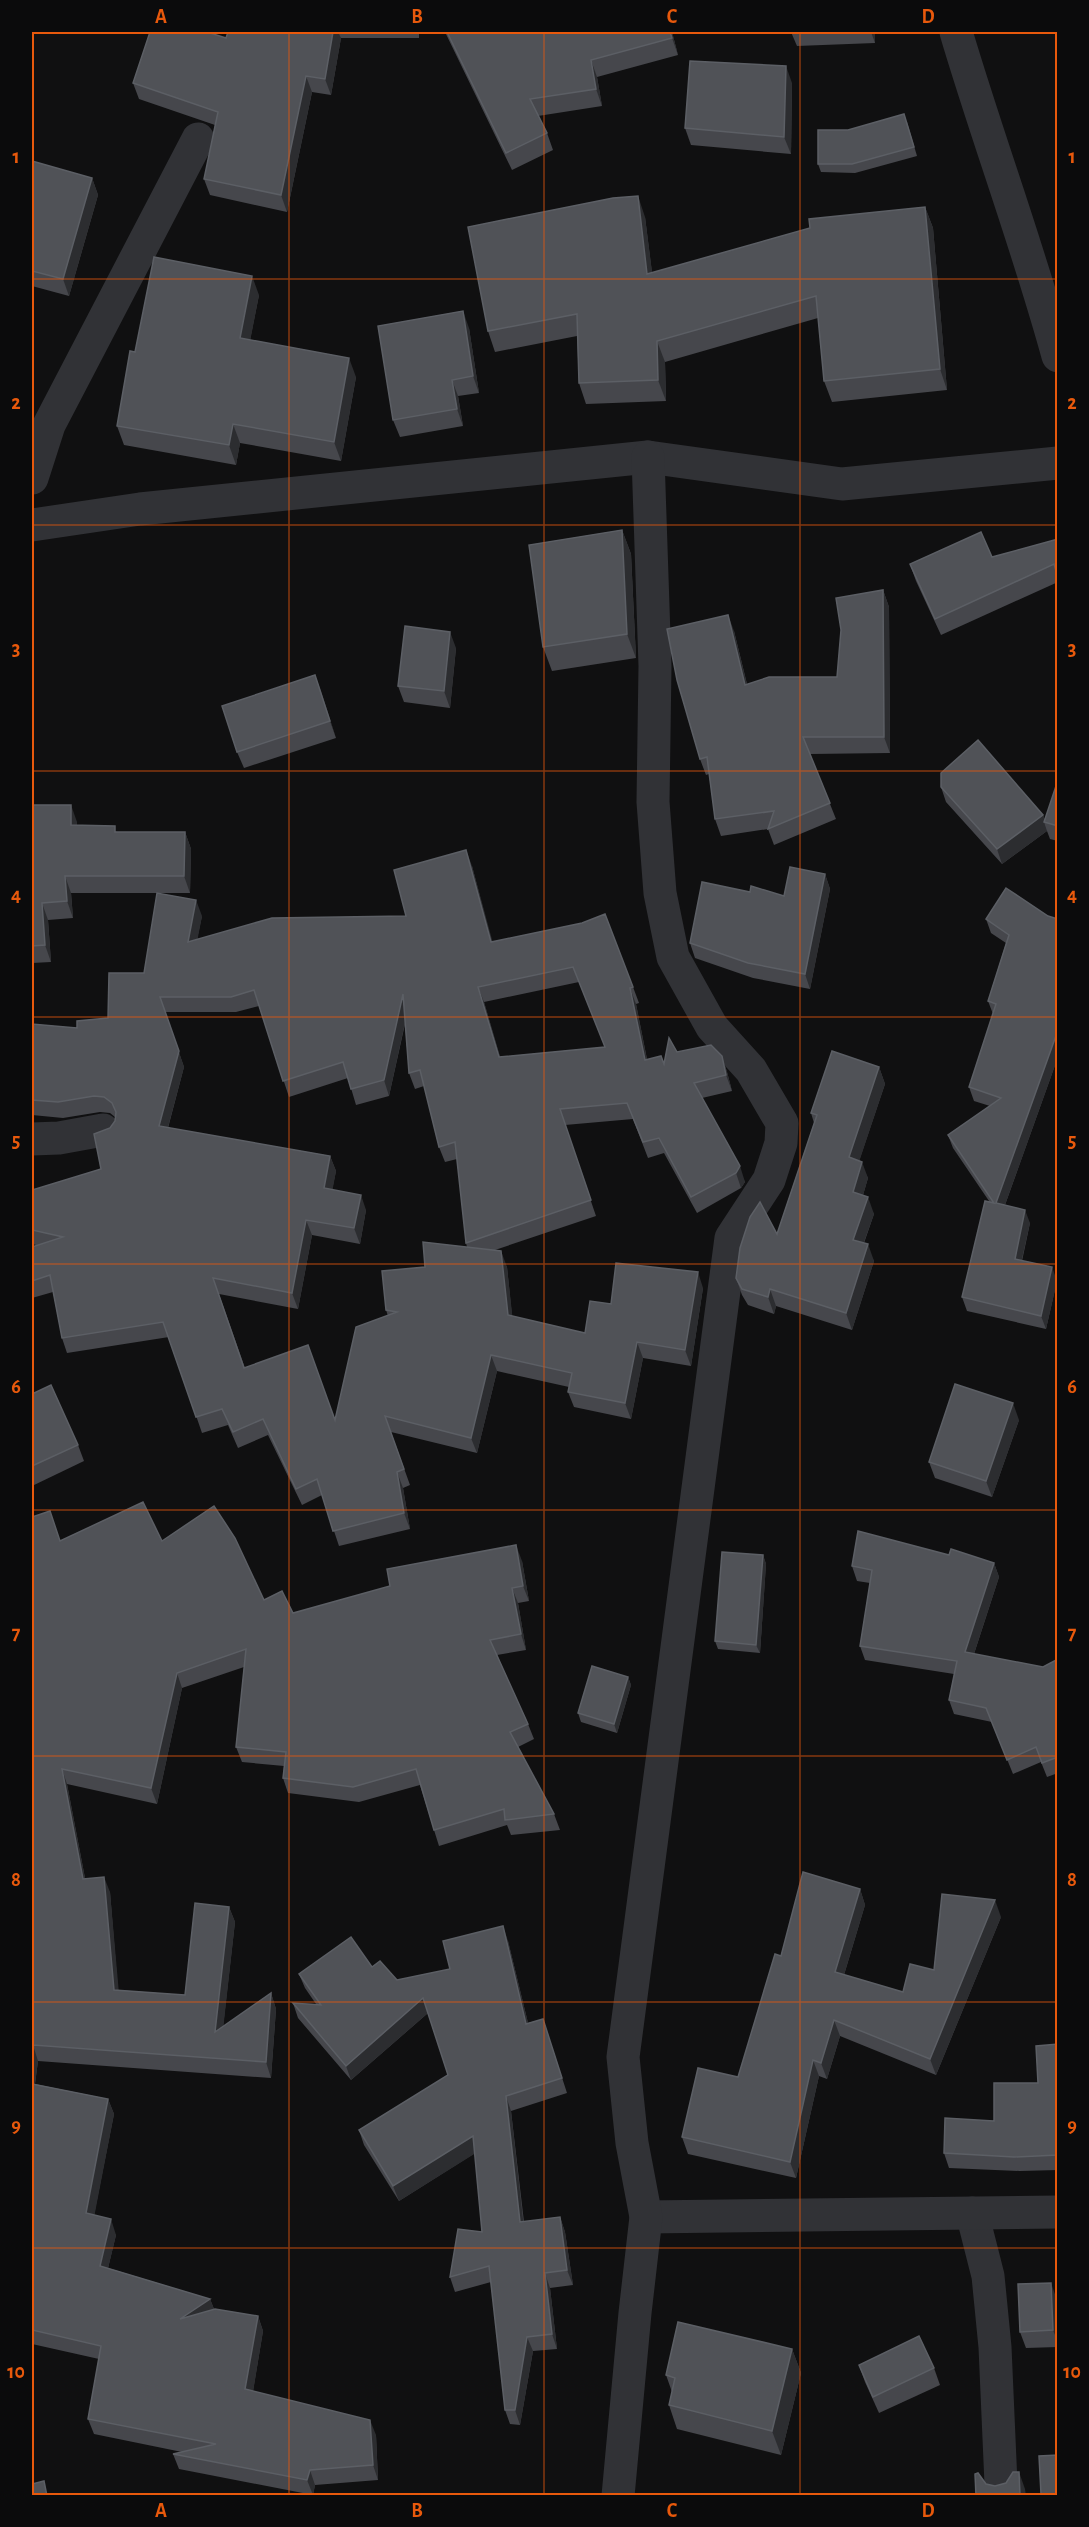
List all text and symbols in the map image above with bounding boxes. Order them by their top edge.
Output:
text: A [155,7,167,27]
text: B [411,7,423,27]
text: C [667,7,678,27]
text: D [921,7,935,27]
text: 1 [12,147,20,167]
text: 1 [1068,147,1076,167]
text: 2 [11,393,21,413]
text: 2 [1067,393,1077,413]
text: 3 [12,639,20,659]
text: 3 [1068,639,1076,659]
text: 4 [11,885,21,905]
text: 4 [1067,885,1077,905]
text: 5 [12,1131,20,1151]
text: 5 [1068,1131,1076,1151]
text: 6 [11,1377,21,1397]
text: 6 [1067,1377,1077,1397]
text: 7 [12,1623,21,1643]
text: 7 [1068,1623,1077,1643]
text: 8 [11,1870,21,1890]
text: 8 [1067,1870,1077,1890]
text: 9 [11,2116,21,2136]
text: 9 [1067,2116,1077,2136]
text: 10 [7,2362,25,2382]
text: 10 [1063,2362,1081,2382]
text: A [155,2501,167,2521]
text: B [411,2501,423,2521]
text: C [667,2501,678,2521]
text: D [921,2501,935,2521]

